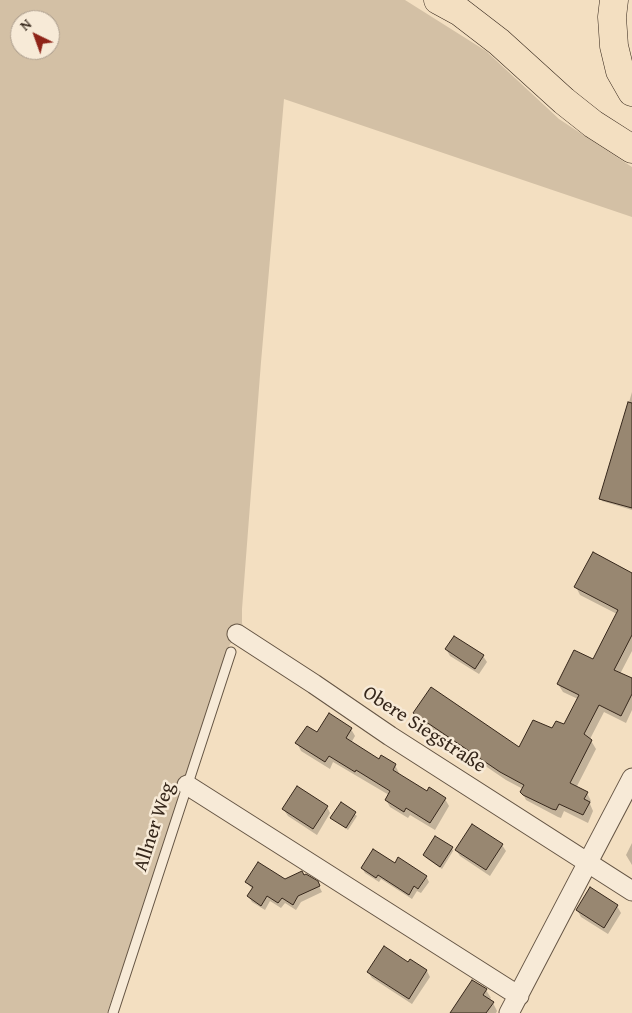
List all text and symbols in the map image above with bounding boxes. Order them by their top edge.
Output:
north arrow [10,10,60,60]
text: N [15,14,36,35]
street label: Obere Siegstraße [358,681,490,779]
street label: Allner Weg [129,779,181,875]

